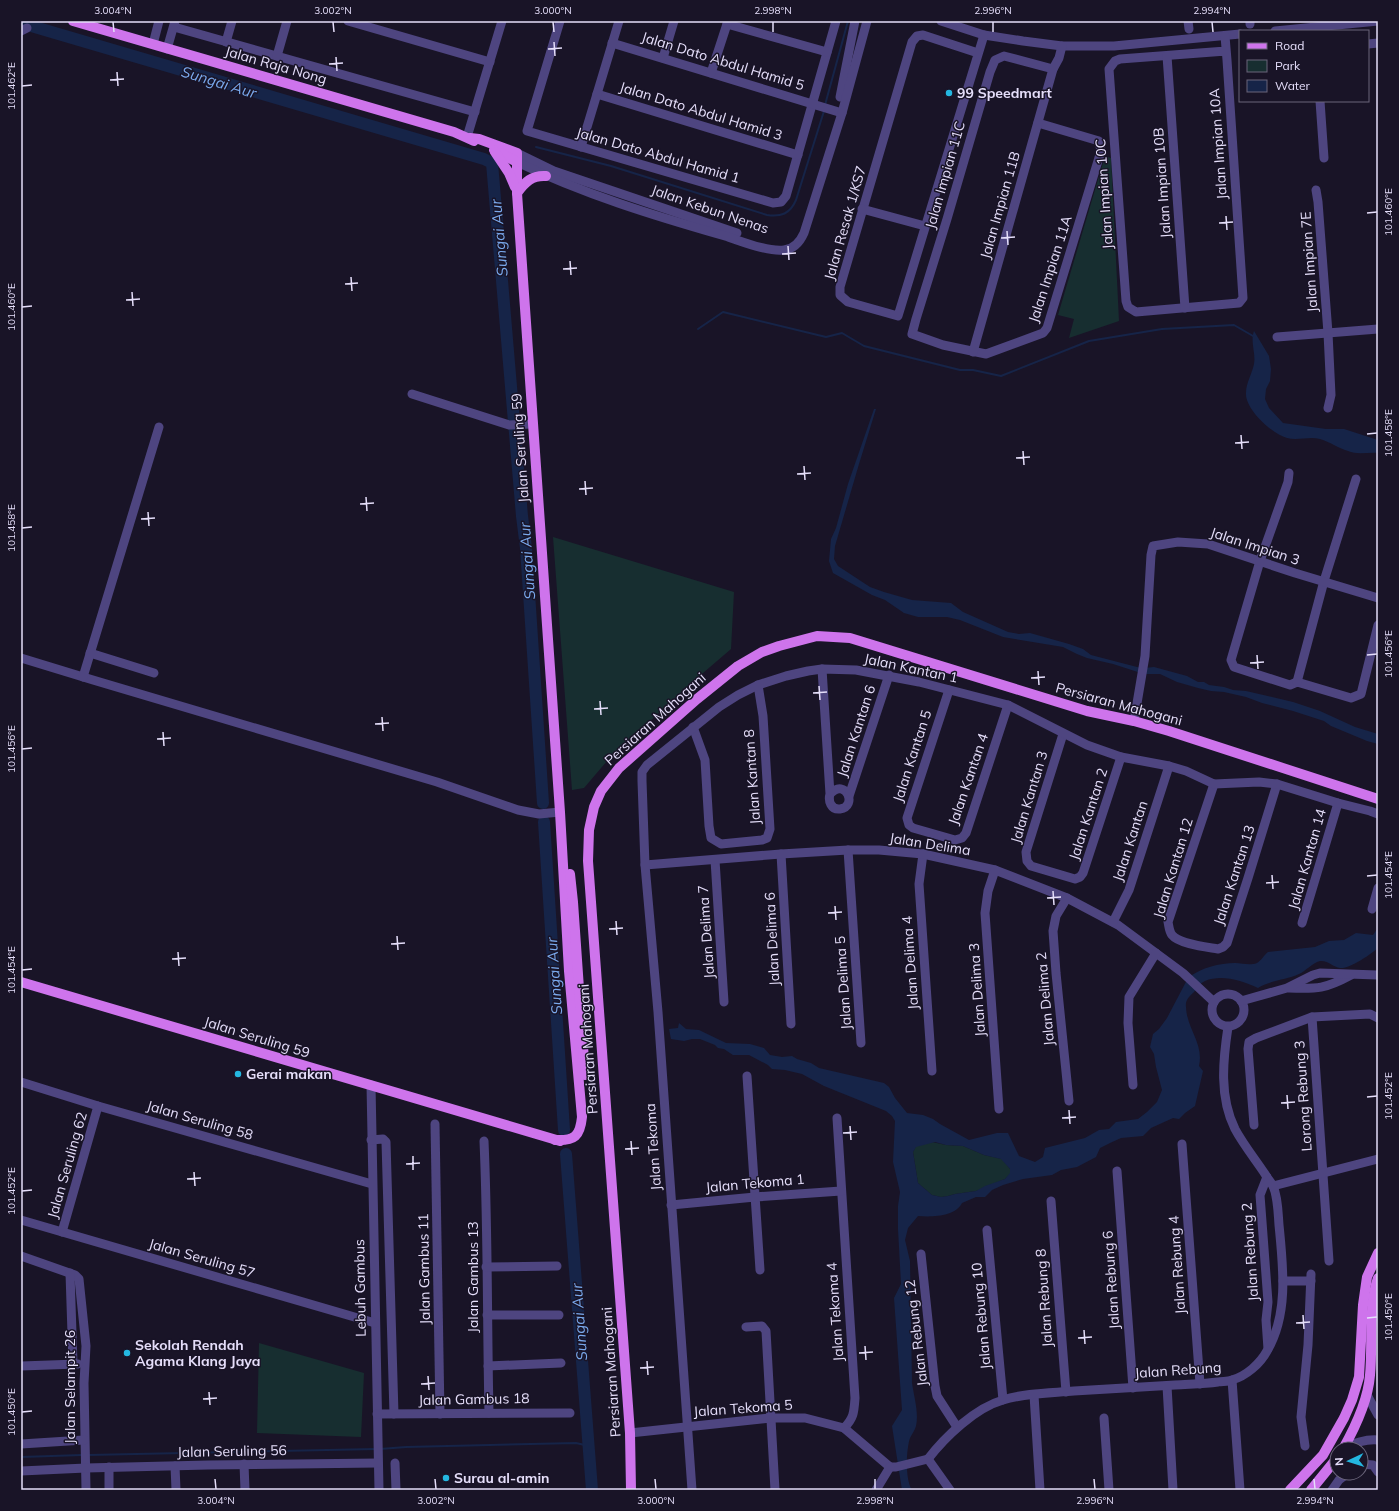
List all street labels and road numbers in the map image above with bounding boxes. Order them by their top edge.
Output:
street label: Jalan Dato Abdul Hamid 5 [639,28,807,94]
street label: Jalan Raja Nong [223,42,329,88]
street label: Jalan Dato Abdul Hamid 3 [617,78,785,144]
street label: Jalan Impian 10A [1205,87,1231,200]
street label: Jalan Impian 11C [921,119,969,231]
street label: Jalan Dato Abdul Hamid 1 [574,123,742,187]
street label: Jalan Impian 10B [1149,127,1175,239]
street label: Jalan Impian 10C [1091,138,1117,250]
street label: Jalan Impian 11B [976,149,1024,261]
street label: Jalan Resak 1/KS7 [820,164,870,282]
street label: Jalan Kebun Nenas [649,180,771,238]
street label: Jalan Impian 7E [1296,211,1322,313]
street label: Jalan Impian 11A [1024,212,1076,325]
street label: Jalan Seruling 59 [507,393,533,503]
street label: Jalan Impian 3 [1208,523,1302,569]
street label: Jalan Kantan 1 [862,649,960,687]
street label: Persiaran Mahogani [601,669,709,769]
street label: Persiaran Mahogani [1054,678,1184,730]
street label: Jalan Kantan 6 [833,683,879,779]
street label: Jalan Kantan 5 [889,708,935,804]
street label: Jalan Kantan 8 [740,729,764,825]
street label: Jalan Kantan 4 [944,730,992,827]
street label: Jalan Kantan 3 [1006,749,1052,845]
street label: Jalan Kantan 2 [1065,766,1111,862]
street label: Jalan Kantan [1109,798,1151,884]
street label: Jalan Kantan 14 [1284,806,1330,911]
street label: Jalan Kantan 12 [1149,816,1197,920]
street label: Jalan Kantan 13 [1209,823,1259,927]
street label: Jalan Delima [888,829,972,859]
street label: Jalan Delima 7 [694,884,718,980]
street label: Jalan Delima 6 [761,892,783,986]
street label: Jalan Delima 4 [898,915,922,1011]
street label: Jalan Delima 5 [831,935,855,1031]
street label: Jalan Delima 3 [965,942,989,1038]
street label: Jalan Delima 2 [1032,951,1058,1047]
street label: Persiaran Mahogani [574,983,602,1115]
street label: Jalan Seruling 59 [202,1012,312,1062]
street label: Lorong Rebung 3 [1290,1040,1316,1152]
street label: Jalan Seruling 58 [145,1096,255,1144]
street label: Jalan Tekoma [641,1103,665,1191]
street label: Jalan Seruling 62 [43,1110,91,1220]
street label: Jalan Tekoma 1 [705,1170,805,1196]
street label: Jalan Rebung 2 [1238,1202,1262,1302]
street label: Jalan Gambus 11 [414,1213,434,1325]
street label: Jalan Rebung 4 [1165,1214,1189,1315]
street label: Jalan Gambus 13 [464,1221,482,1333]
street label: Jalan Rebung 6 [1099,1230,1123,1330]
street label: Jalan Seruling 57 [147,1234,257,1282]
street label: Lebuh Gambus [350,1239,370,1337]
street label: Jalan Rebung 8 [1032,1248,1056,1348]
street label: Jalan Tekoma 4 [823,1261,847,1362]
street label: Jalan Rebung 10 [967,1262,995,1370]
street label: Jalan Rebung 12 [901,1279,931,1387]
street label: Persiaran Mahogani [597,1306,625,1438]
street label: Jalan Selampit 26 [61,1330,79,1444]
street label: Jalan Rebung [1134,1358,1222,1382]
street label: Jalan Gambus 18 [418,1389,530,1409]
street label: Jalan Tekoma 5 [693,1396,793,1420]
street label: Jalan Seruling 56 [177,1441,287,1461]

